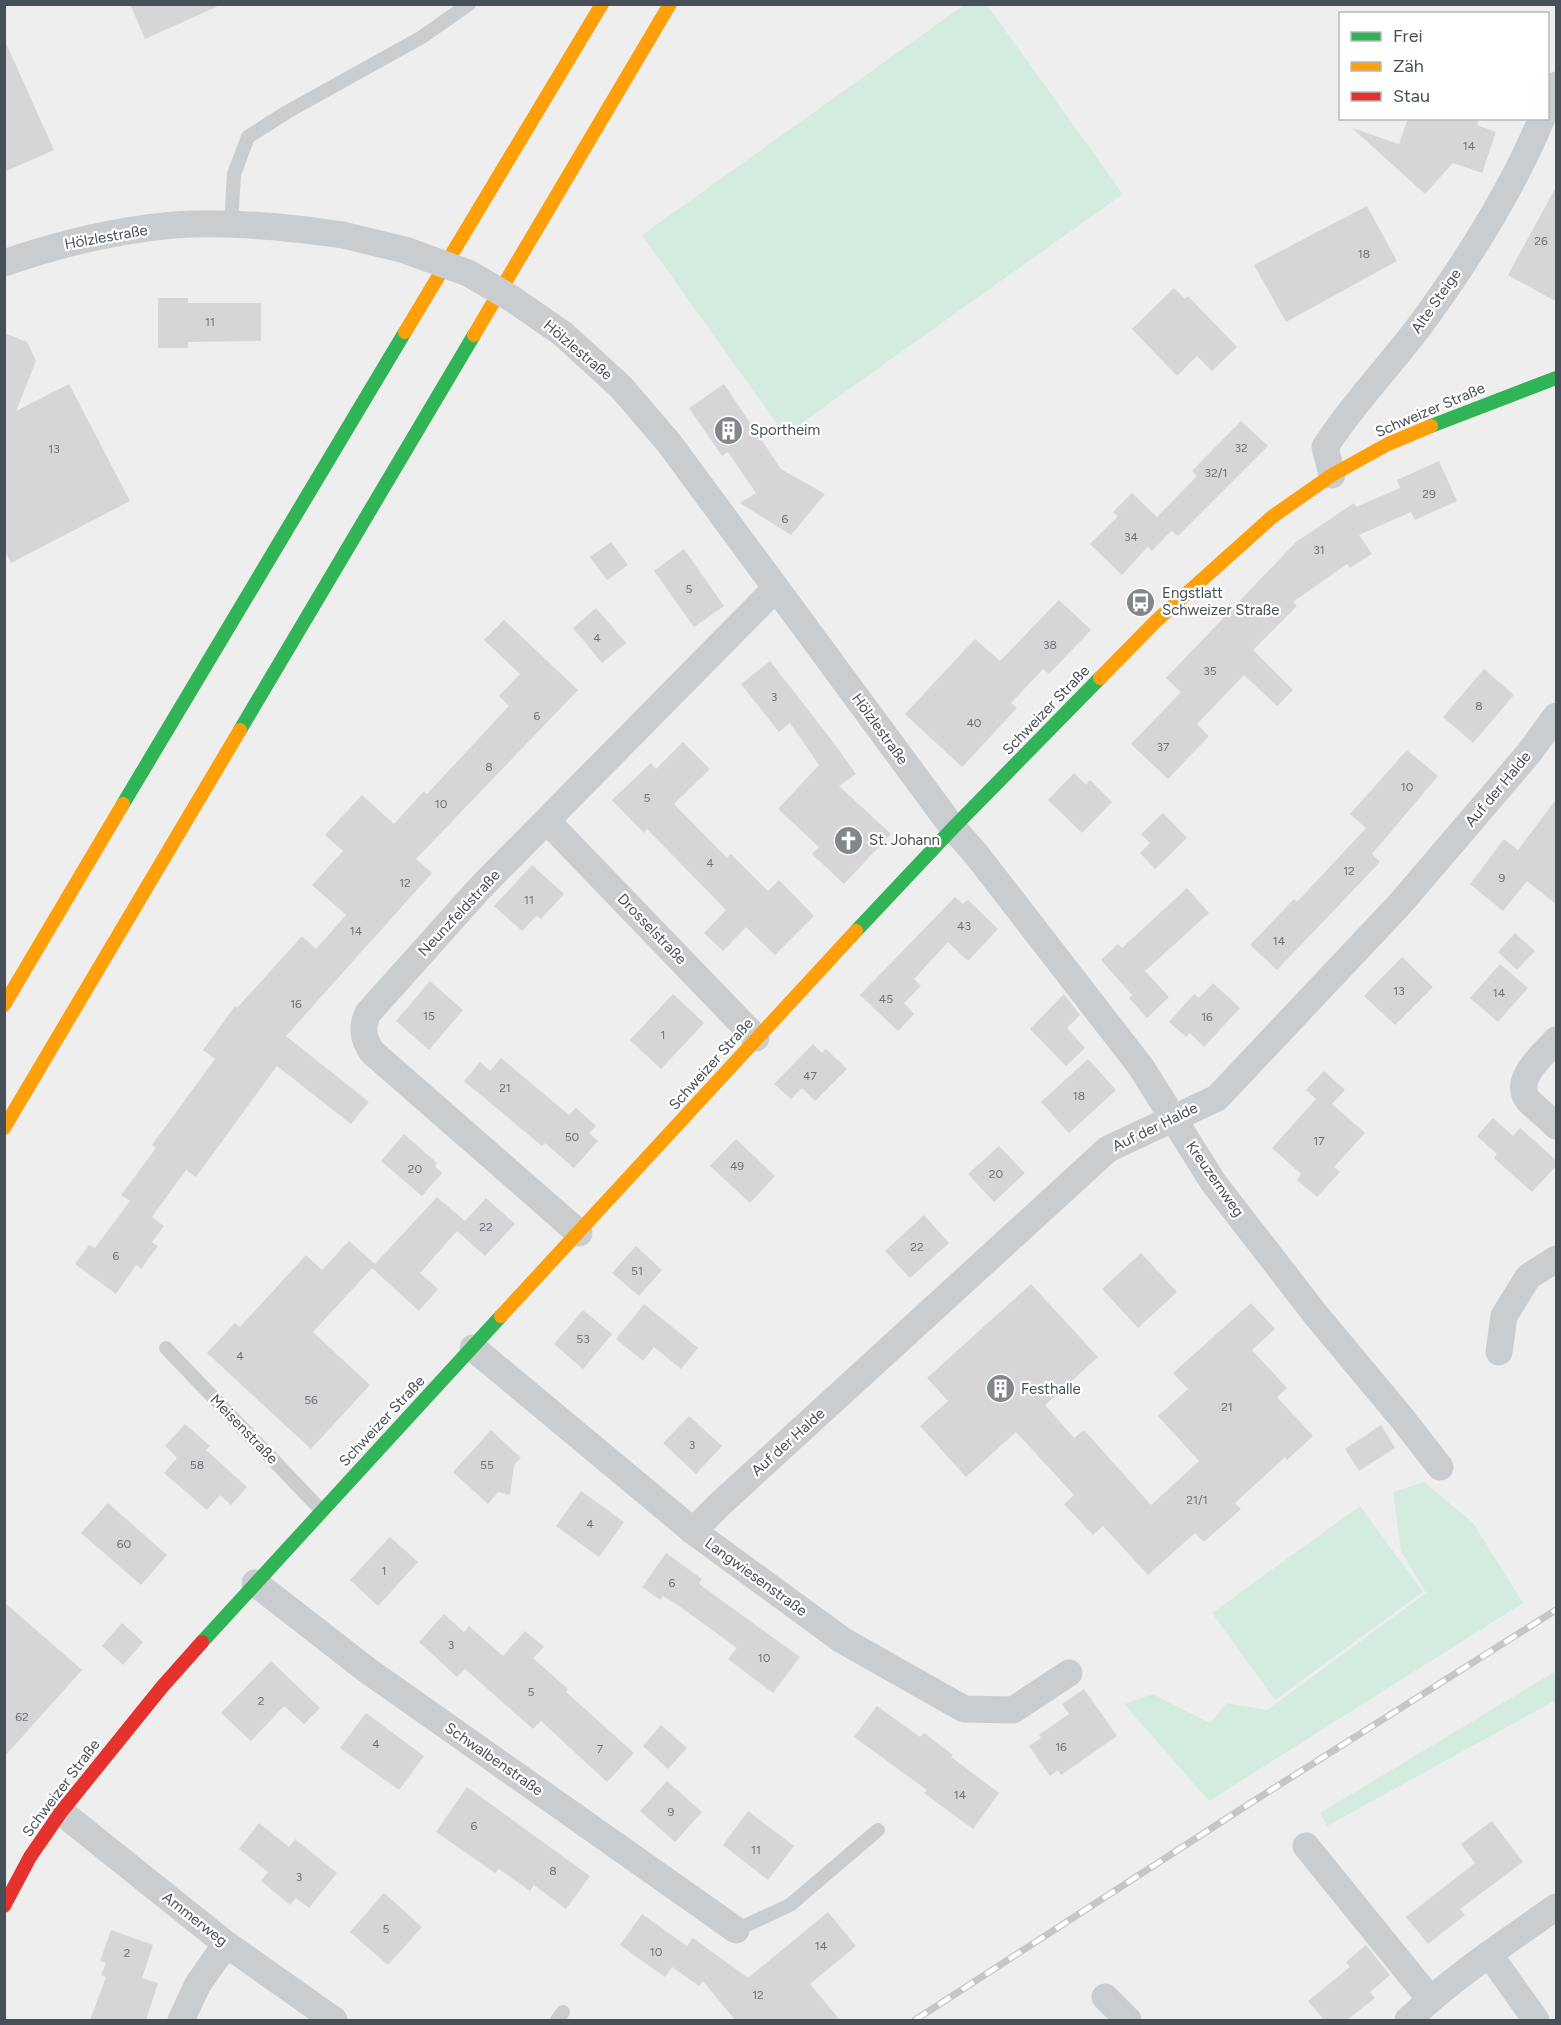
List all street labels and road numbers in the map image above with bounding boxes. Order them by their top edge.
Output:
street label: Hölzlestraße [63,221,149,253]
street label: Alte Steige [1407,265,1465,337]
street label: Hölzlestraße [540,316,616,384]
street label: Schweizer Straße [1372,379,1488,441]
street label: Schweizer Straße [999,662,1093,758]
street label: Hölzlestraße [848,690,912,768]
street label: Auf der Halde [1461,748,1535,830]
street label: Neunzfeldstraße [414,866,504,960]
street label: Drosselstraße [614,890,690,968]
street label: Schweizer Straße [665,1014,757,1114]
street label: Auf der Halde [1109,1099,1201,1155]
street label: Kreuzernweg [1182,1138,1248,1220]
street label: Schweizer Straße [335,1372,429,1470]
street label: Meisenstraße [206,1390,282,1468]
street label: Auf der Halde [748,1404,828,1480]
street label: Langwiesenstraße [702,1534,810,1620]
street label: Schwalbenstraße [442,1719,546,1799]
street label: Schweizer Straße [18,1736,104,1840]
street label: Ammerweg [159,1888,231,1950]

